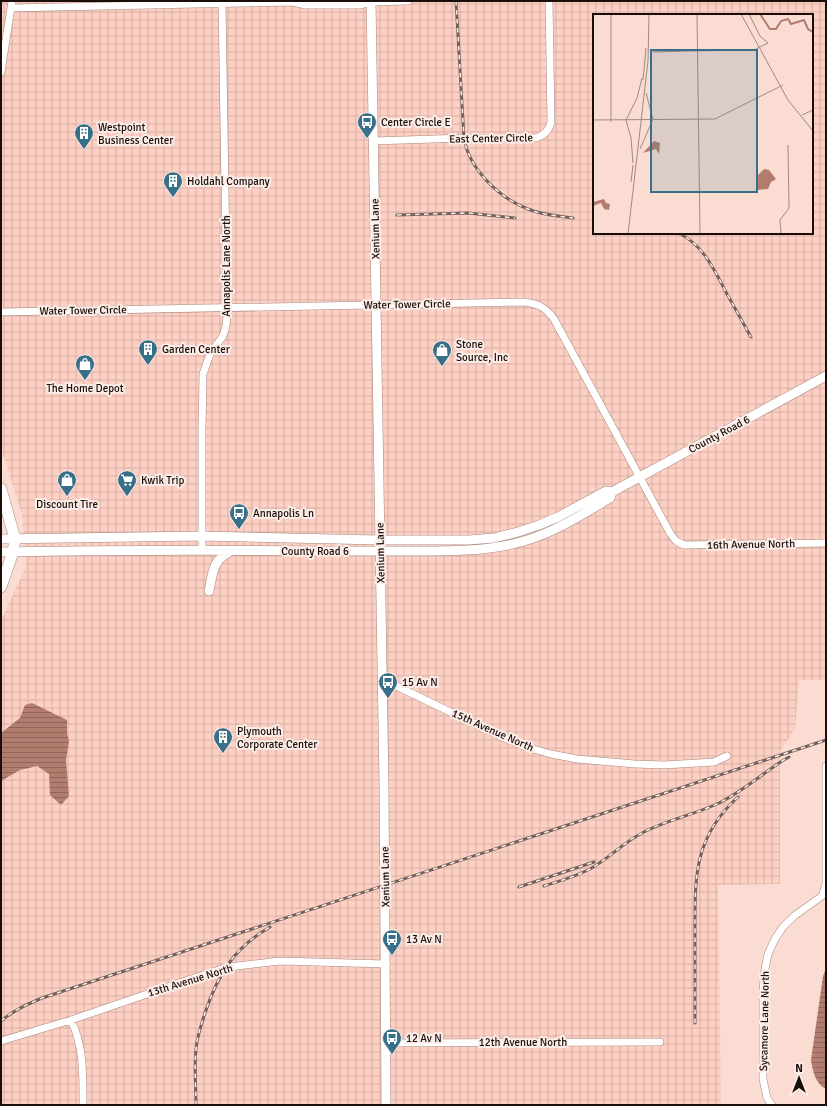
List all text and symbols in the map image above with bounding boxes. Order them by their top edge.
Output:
inset map [593,14,813,234]
bus stop icon: Center Circle E [356,111,378,139]
place label: Center Circle E [381,116,451,129]
place label: Westpoint Business Center [98,121,173,147]
building icon: Westpoint Business Center [73,122,95,150]
street label: East Center Circle [449,131,533,146]
building icon: Holdahl Company [162,170,184,198]
place label: Holdahl Company [187,175,271,188]
street label: Xenium Lane [368,199,383,259]
street label: Annapolis Lane North [220,215,233,317]
street label: Water Tower Circle [363,297,451,312]
street label: Water Tower Circle [39,303,127,318]
building icon: Garden Center [137,338,159,366]
place label: Stone Source, Inc [456,338,508,364]
shop icon: Stone Source, Inc [431,339,453,367]
place label: Garden Center [162,343,230,356]
shop icon: The Home Depot [74,353,96,381]
place label: The Home Depot [46,382,124,395]
street label: County Road 6 [686,413,752,456]
shop icon: Discount Tire [56,469,78,497]
supermarket icon: Kwik Trip [116,469,138,497]
place label: Kwik Trip [141,474,184,487]
place label: Discount Tire [36,498,98,511]
bus stop icon: Annapolis Ln [228,502,250,530]
place label: Annapolis Ln [253,507,314,520]
street label: Xenium Lane [373,523,388,583]
street label: 16th Avenue North [707,537,795,552]
street label: County Road 6 [281,545,349,558]
bus stop icon: 15 Av N [377,671,399,699]
place label: 15 Av N [402,676,438,689]
street label: 15th Avenue North [450,707,536,754]
place label: Plymouth Corporate Center [237,725,317,751]
building icon: Plymouth Corporate Center [212,726,234,754]
street label: Xenium Lane [378,847,393,907]
bus stop icon: 13 Av N [381,928,403,956]
place label: 13 Av N [406,933,442,946]
street label: 13th Avenue North [146,961,234,1000]
street label: Sycamore Lane North [757,971,772,1071]
bus stop icon: 12 Av N [381,1027,403,1055]
place label: 12 Av N [406,1032,442,1045]
street label: 12th Avenue North [479,1036,567,1049]
north arrow [779,1058,819,1098]
text: N [795,1062,803,1075]

